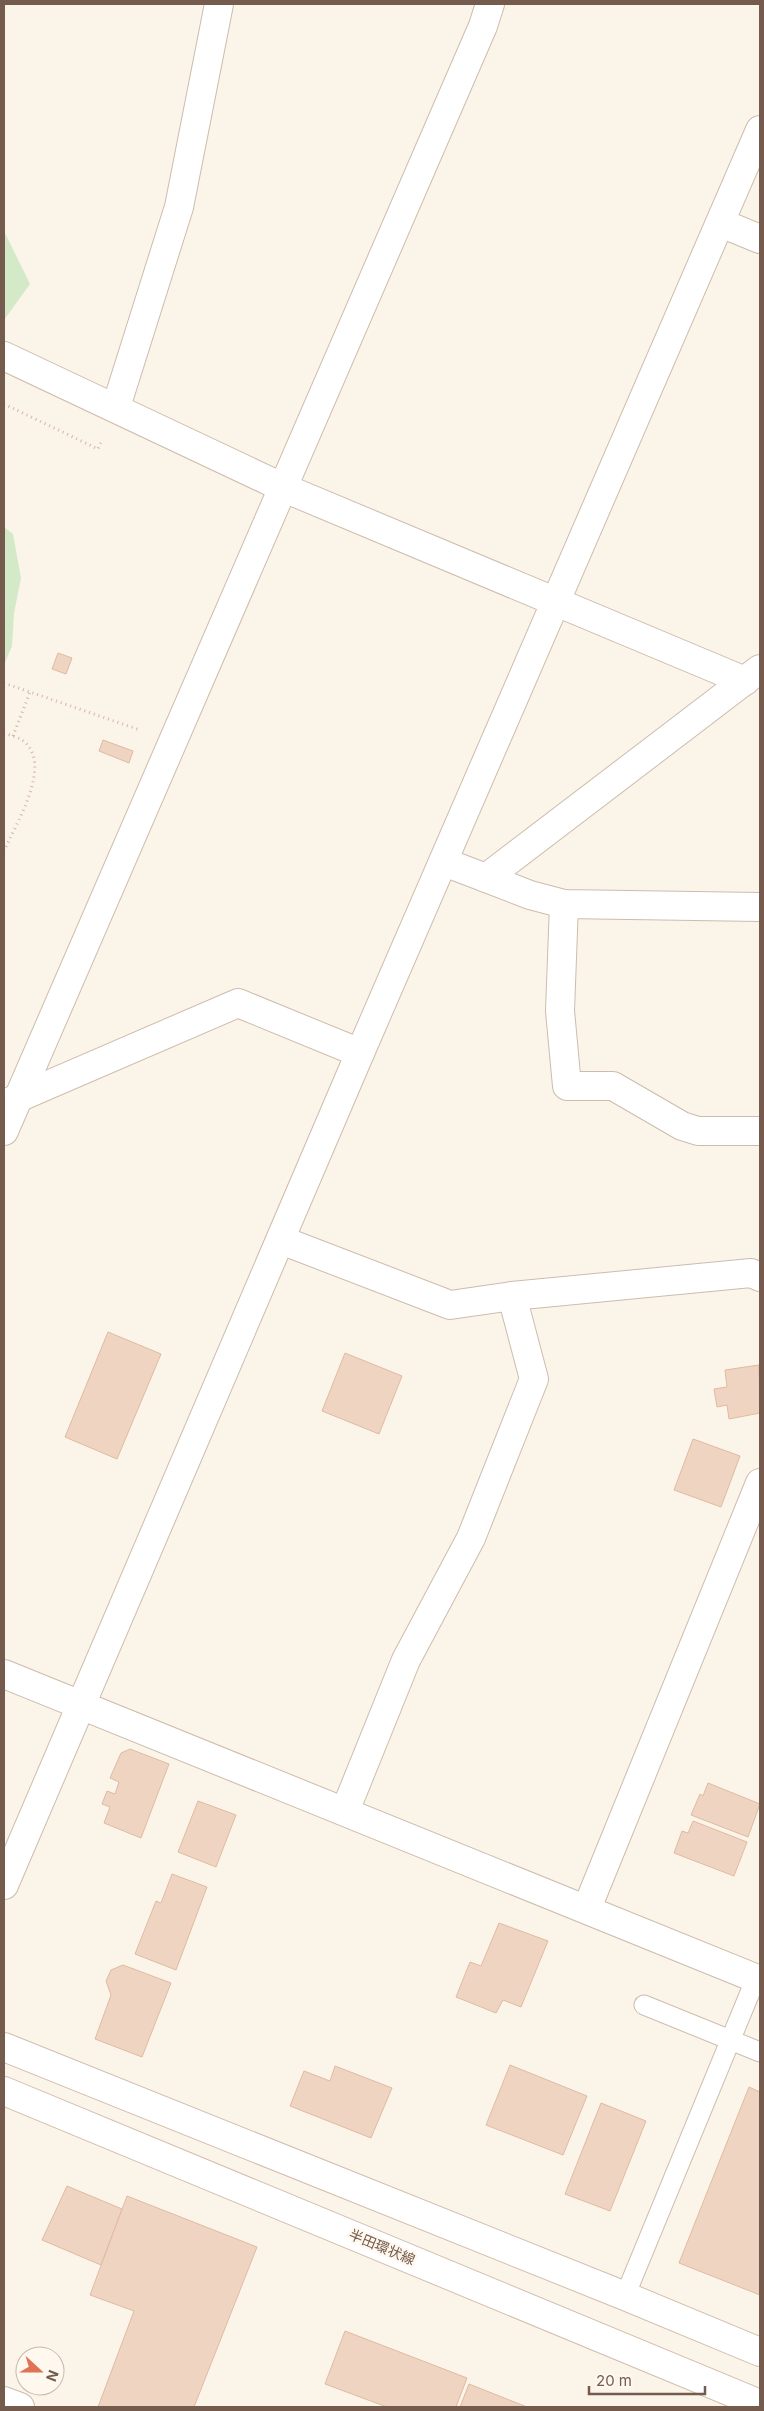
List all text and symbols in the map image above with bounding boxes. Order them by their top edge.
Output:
street label: 半田環状線 [347,2225,418,2268]
north arrow [15,2346,65,2396]
scale bar [589,2364,705,2396]
text: N [43,2368,62,2384]
text: 20 m [596,2371,632,2390]

